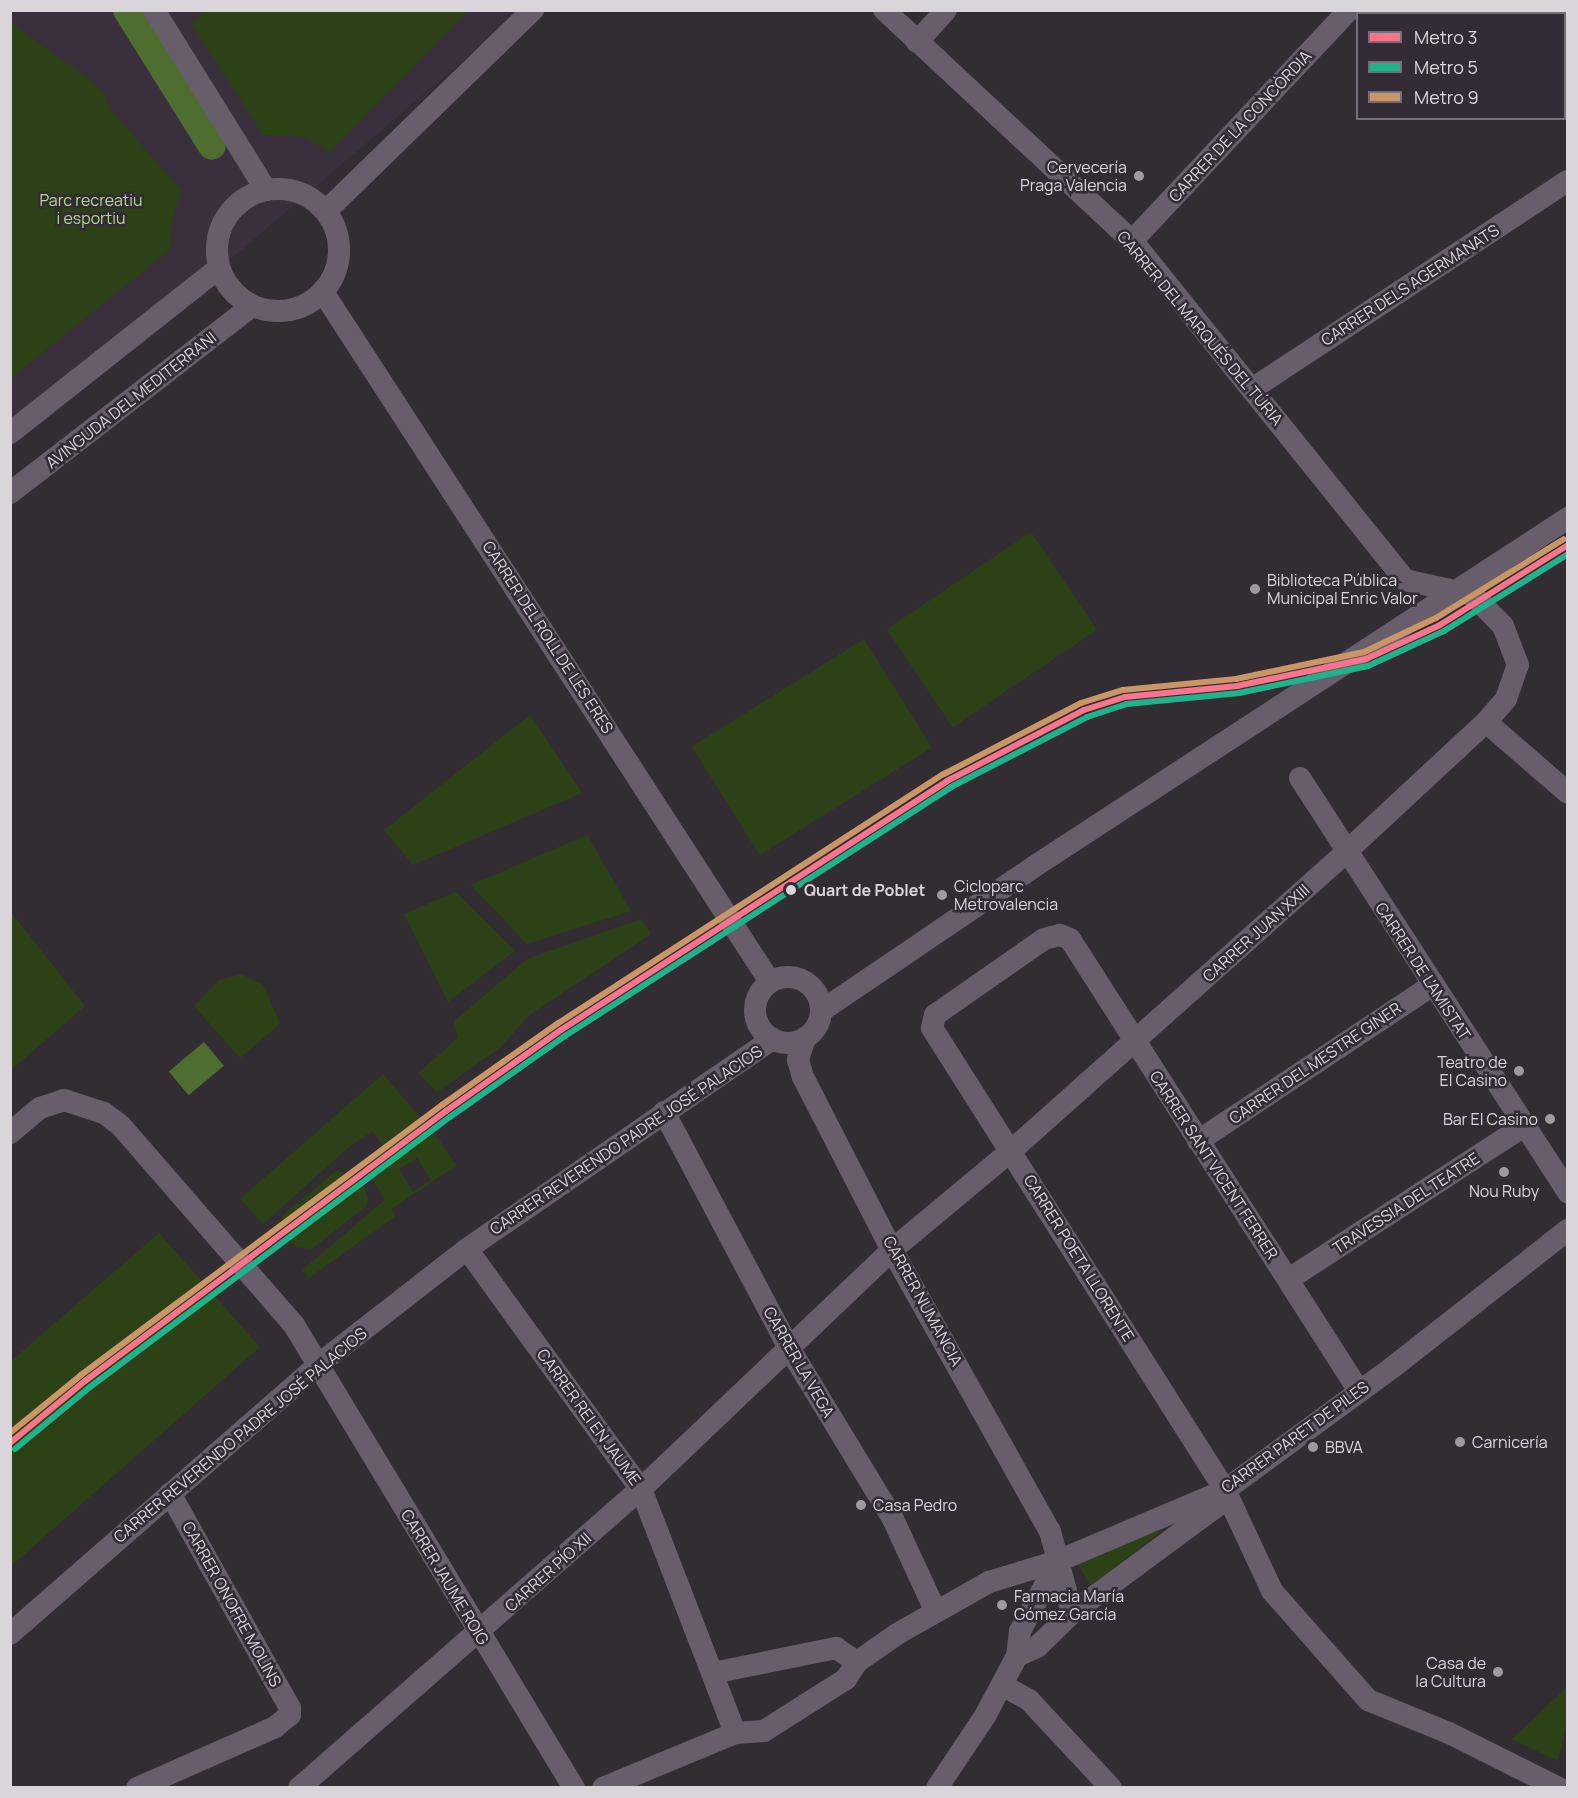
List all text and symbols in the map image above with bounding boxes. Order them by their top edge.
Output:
legend [1356,12,1566,120]
text: Metro 3 [1414,25,1477,49]
street label: CARRER DE LA CONCÒRDIA [1165,46,1315,206]
text: Metro 5 [1414,55,1478,79]
text: Metro 9 [1414,85,1479,109]
place label: Cervecería Praga Valencia [1020,157,1127,195]
marker: Cervecería Praga Valencia [1132,169,1146,183]
park label: Parc recreatiu i esportiu [40,190,142,228]
street label: CARRER DELS AGERMANATS [1317,220,1503,350]
street label: CARRER DEL MARQUÉS DEL TÚRIA [1113,226,1287,430]
street label: AVINGUDA DEL MEDITERRANI [42,327,220,473]
street label: CARRER DEL ROLL DE LES ERES [478,537,618,737]
place label: Biblioteca Pública Municipal Enric Valor [1267,570,1418,608]
marker: Biblioteca Pública Municipal Enric Valor [1248,582,1262,596]
place label: Cicloparc Metrovalencia [954,876,1058,914]
place label: Quart de Poblet [804,880,925,900]
street label: CARRER JUAN XXIII [1199,880,1313,986]
marker: Quart de Poblet [782,881,800,899]
marker: Cicloparc Metrovalencia [935,888,949,902]
street label: CARRER DE L'AMISTAT [1371,899,1475,1043]
street label: CARRER DEL MESTRE GINER [1225,998,1405,1128]
street label: CARRER REVERENDO PADRE JOSÉ PALACIOS [486,1041,766,1239]
place label: Teatro de El Casino [1437,1052,1507,1090]
marker: Teatro de El Casino [1512,1064,1526,1078]
street label: CARRER SANT VICENT FERRER [1146,1067,1282,1263]
place label: Bar El Casino [1443,1109,1538,1129]
marker: Bar El Casino [1543,1112,1557,1126]
street label: TRAVESSIA DEL TEATRE [1329,1148,1483,1258]
marker: Nou Ruby [1497,1165,1511,1179]
street label: CARRER POETA LLORENTE [1020,1171,1138,1345]
place label: Nou Ruby [1469,1181,1539,1201]
street label: CARRER NUMANCIA [879,1233,967,1369]
street label: CARRER LA VEGA [760,1303,838,1421]
street label: CARRER REVERENDO PADRE JOSÉ PALACIOS [110,1323,370,1547]
street label: CARRER REI EN JAUME [533,1345,645,1489]
street label: CARRER PARET DE PILES [1217,1377,1373,1497]
place label: Carnicería [1472,1432,1548,1452]
marker: Carnicería [1453,1435,1467,1449]
place label: BBVA [1325,1437,1363,1457]
marker: BBVA [1306,1440,1320,1454]
place label: Casa Pedro [873,1495,957,1515]
marker: Casa Pedro [854,1498,868,1512]
street label: CARRER JAUME ROIG [397,1506,493,1648]
street label: CARRER ONOFRE MOLINS [178,1518,286,1690]
street label: CARRER PÍO XII [501,1528,595,1616]
place label: Farmacia María Gómez García [1014,1586,1124,1624]
marker: Farmacia María Gómez García [995,1598,1009,1612]
place label: Casa de la Cultura [1415,1653,1486,1691]
marker: Casa de la Cultura [1491,1665,1505,1679]

